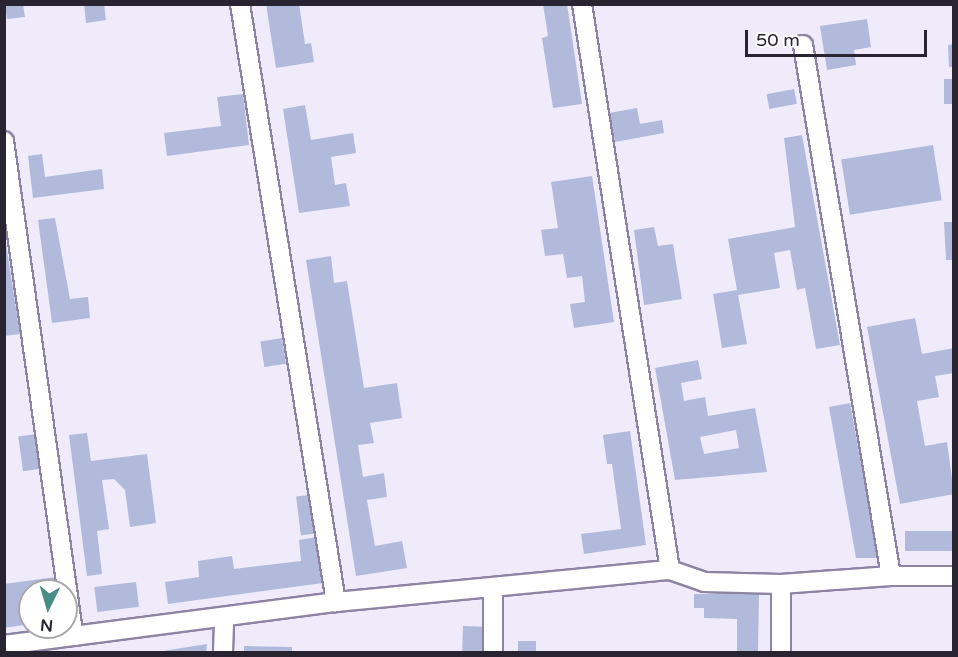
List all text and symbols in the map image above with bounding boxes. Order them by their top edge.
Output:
scale bar [748,18,930,56]
text: 50 m [756,29,800,51]
north arrow [18,579,78,639]
text: N [39,614,54,635]

